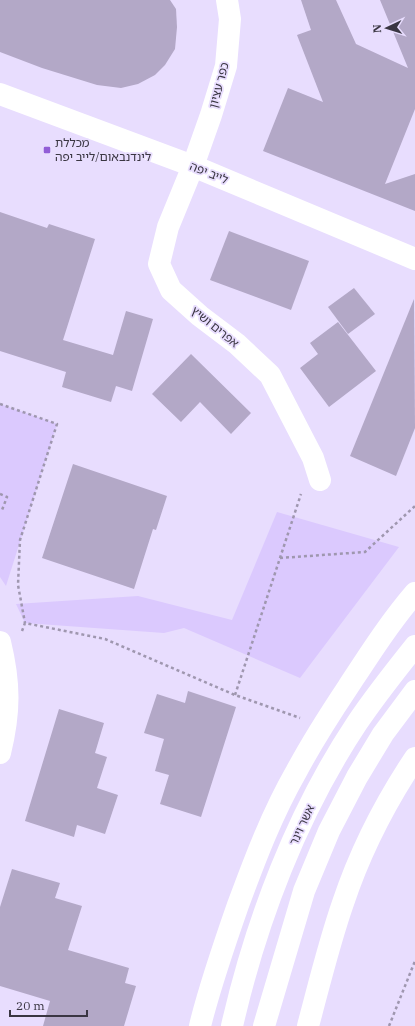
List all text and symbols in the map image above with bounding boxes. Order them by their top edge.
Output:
north arrow [367,8,407,48]
text: N [370,24,384,34]
street label: כפר עציון [205,60,232,109]
place label: מכללת לינדנבאום/לייב יפה [55,135,151,164]
marker: מכללת לינדנבאום/לייב יפה [42,145,52,155]
street label: לייב יפה [188,158,231,187]
street label: אפרים ושיץ [188,303,243,351]
street label: אשר וינר [286,802,318,847]
scale bar [10,992,87,1018]
text: 20 m [16,998,45,1013]

